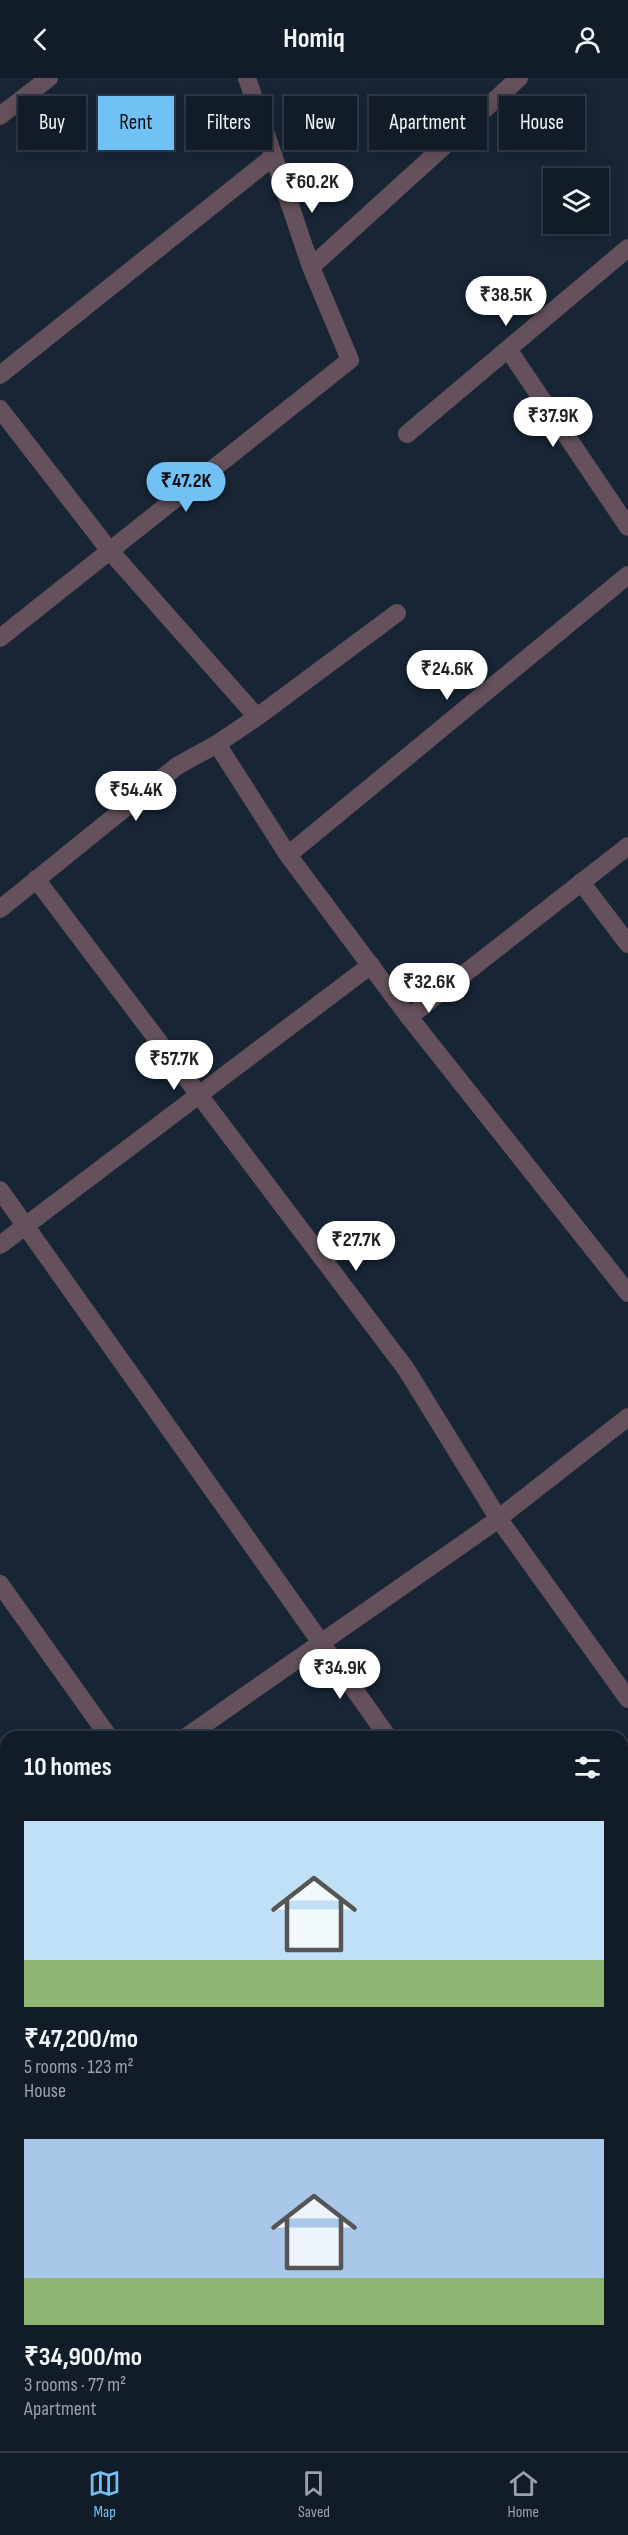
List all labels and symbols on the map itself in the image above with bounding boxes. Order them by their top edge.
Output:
pin: ₹60.2K [263,163,361,214]
pin: ₹38.5K [457,276,555,327]
pin: ₹37.9K [504,397,602,448]
pin: ₹47.2K [137,462,235,513]
pin: ₹24.6K [398,650,496,701]
pin: ₹54.4K [87,771,185,822]
pin: ₹32.6K [380,963,478,1014]
pin: ₹57.7K [125,1040,223,1091]
pin: ₹27.7K [307,1221,405,1272]
pin: ₹34.9K [291,1649,389,1700]

